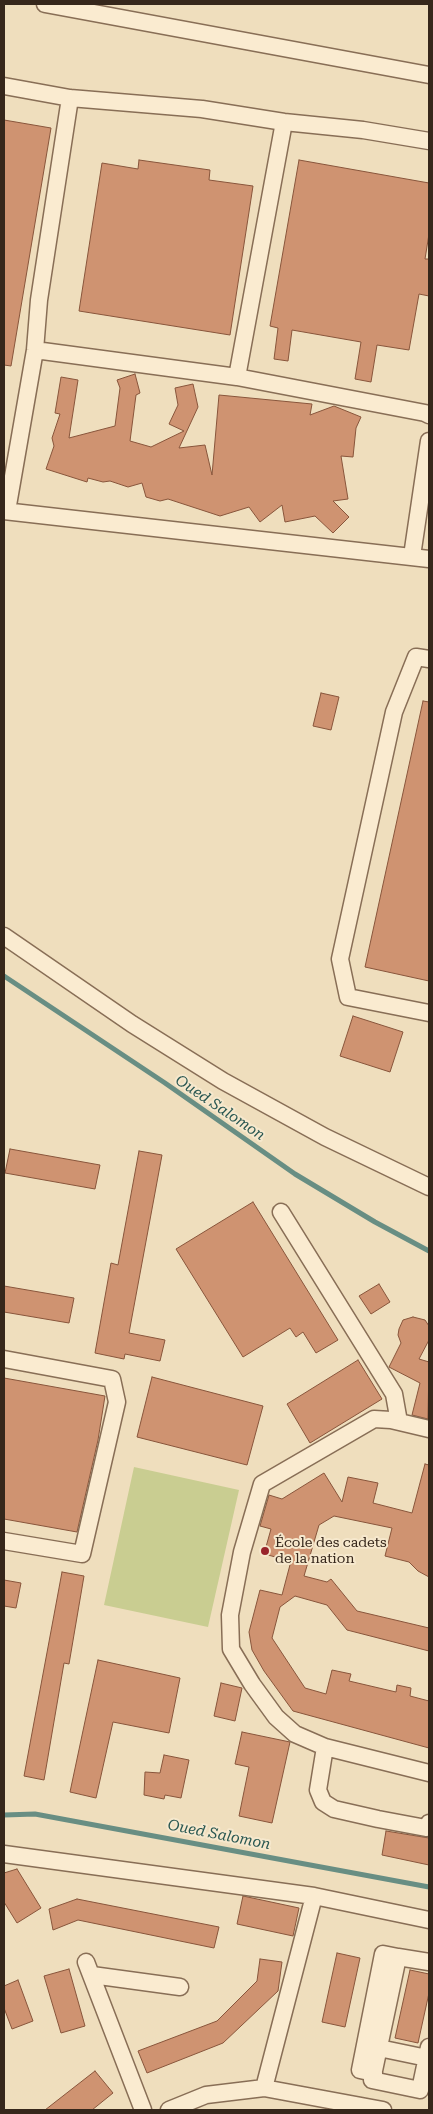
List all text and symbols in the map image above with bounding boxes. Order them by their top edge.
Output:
water label: Oued Salomon [172,1071,268,1145]
place label: École des cadets de la nation [275,1535,387,1568]
marker: École des cadets de la nation [259,1545,271,1557]
water label: Oued Salomon [166,1816,272,1854]

